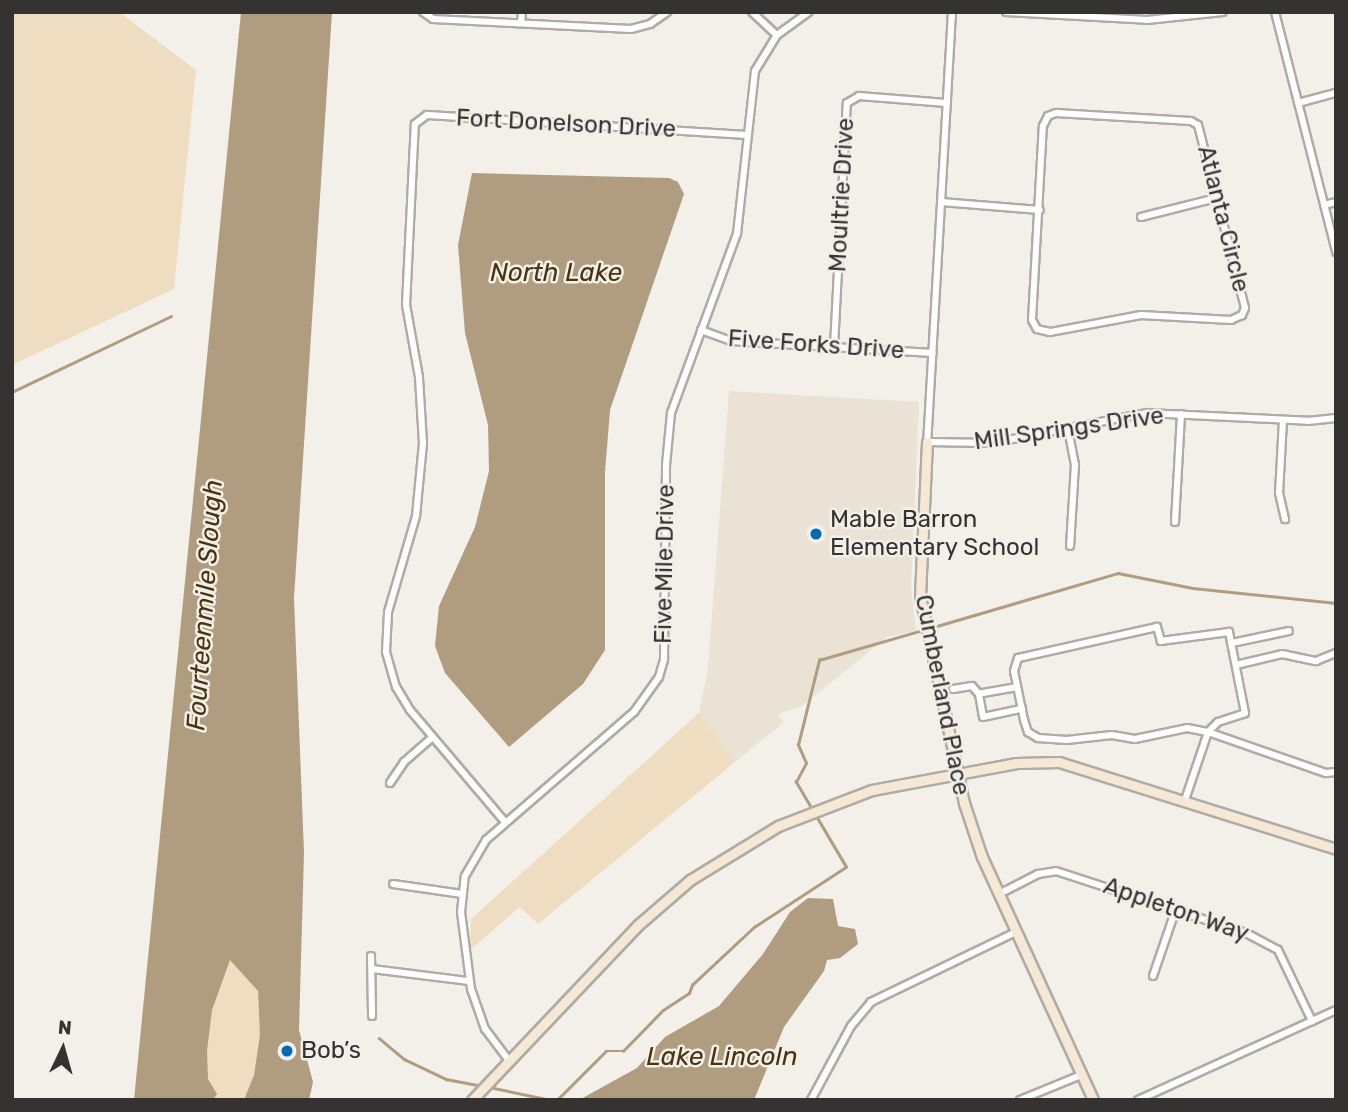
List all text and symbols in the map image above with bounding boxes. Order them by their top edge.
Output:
street label: Fort Donelson Drive [455,104,677,144]
street label: Moultrie Drive [824,117,860,273]
street label: Atlanta Circle [1191,143,1255,295]
water label: North Lake [490,257,622,289]
street label: Five Forks Drive [727,324,905,366]
street label: Mill Springs Drive [972,401,1166,457]
water label: Fourteenmile Slough [181,479,229,731]
street label: Five Mile Drive [649,484,681,644]
place label: Mable Barron Elementary School [830,506,1040,562]
marker: Mable Barron Elementary School [808,526,824,542]
street label: Cumberland Place [908,592,976,798]
street label: Appleton Way [1099,872,1253,948]
north arrow [28,1014,98,1084]
text: N [57,1016,73,1040]
place label: Bob’s [301,1037,361,1065]
water label: Lake Lincoln [646,1041,798,1073]
marker: Bob’s [279,1043,295,1059]

